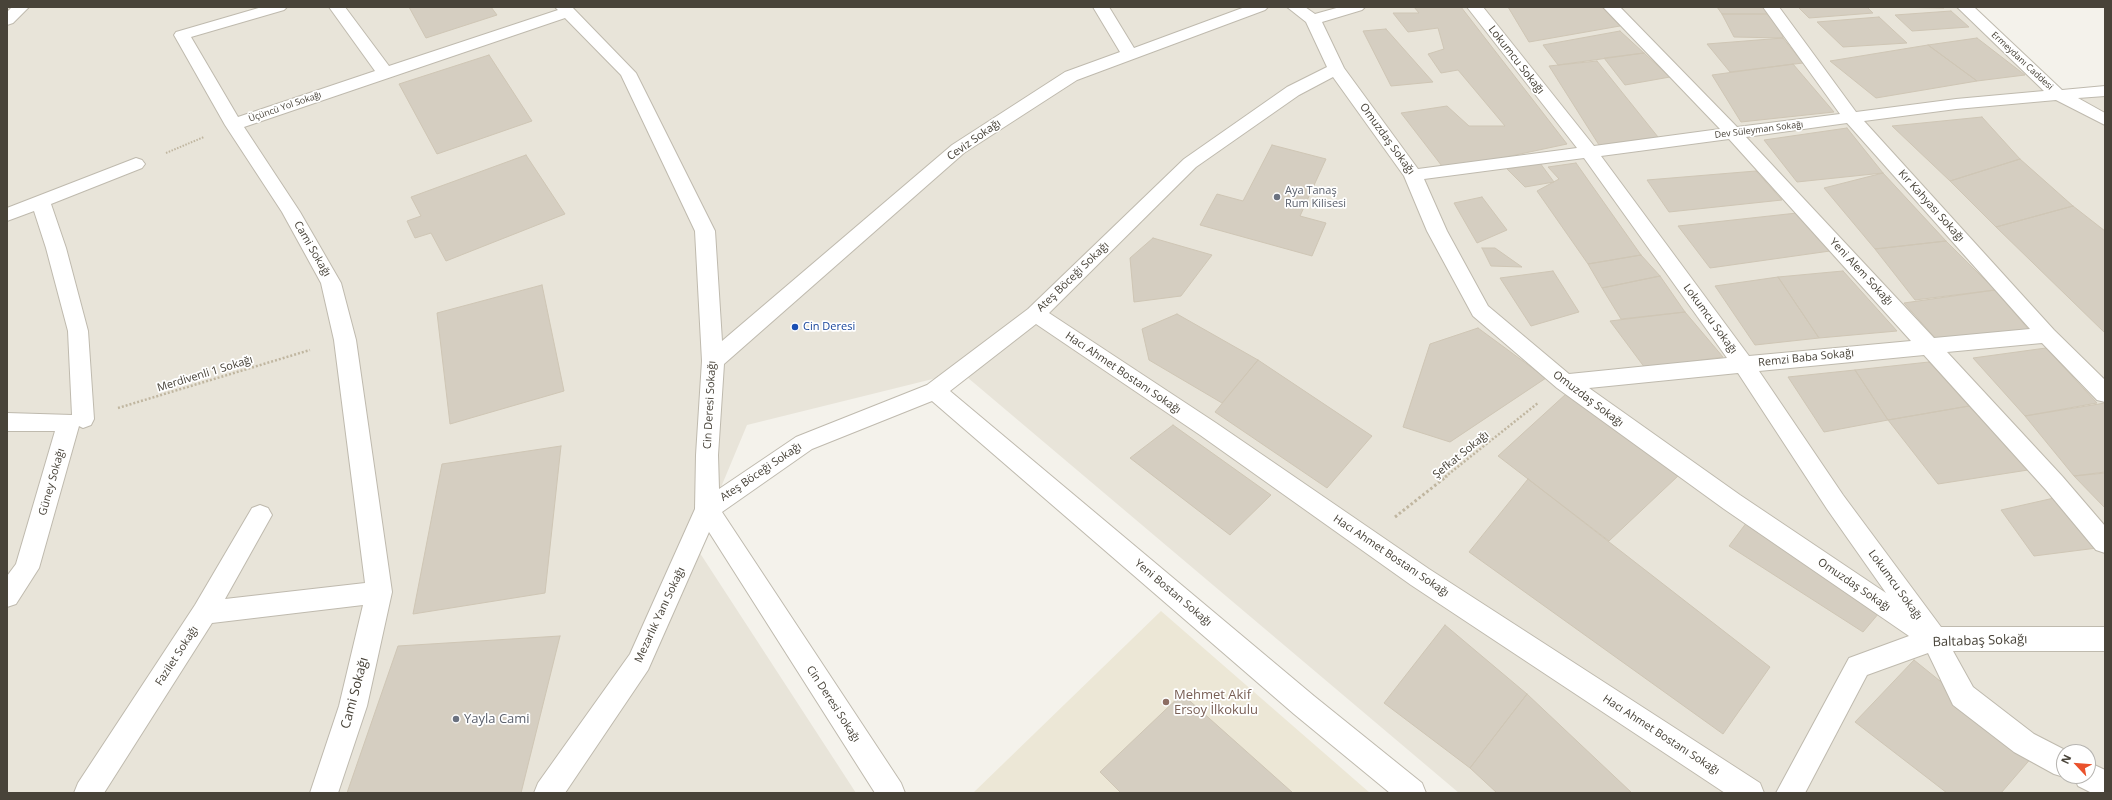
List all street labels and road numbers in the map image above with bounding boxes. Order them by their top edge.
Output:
street label: Lokumcu Sokağı [1485,23,1547,97]
street label: Ermeydanı Caddesi [1989,30,2055,92]
street label: Üçüncü Yol Sokağı [247,89,323,125]
street label: Omuzdaş Sokağı [1357,101,1417,177]
street label: Ceviz Sokağı [945,117,1003,163]
street label: Dev Süleyman Sokağı [1714,119,1804,141]
street label: Kır Kahyası Sokağı [1895,167,1967,245]
street label: Cami Sokağı [291,219,333,279]
street label: Yeni Alem Sokağı [1827,236,1895,308]
street label: Ateş Böceği Sokağı [1034,239,1112,315]
street label: Lokumcu Sokağı [1680,281,1740,357]
street label: Hacı Ahmet Bostanı Sokağı [1063,329,1183,417]
street label: Remzi Baba Sokağı [1757,346,1855,370]
street label: Merdivenli 1 Sokağı [156,353,254,395]
street label: Cin Deresi Sokağı [701,361,719,449]
street label: Omuzdaş Sokağı [1550,368,1626,430]
street label: Şefkat Sokağı [1430,429,1492,481]
street label: Ateş Böceği Sokağı [718,440,804,504]
street label: Güney Sokağı [36,447,68,517]
street label: Hacı Ahmet Bostanı Sokağı [1331,512,1451,600]
street label: Lokumcu Sokağı [1865,547,1925,623]
street label: Omuzdaş Sokağı [1815,556,1893,614]
street label: Yeni Bostan Sokağı [1132,557,1214,629]
street label: Mezarlık Yanı Sokağı [632,565,688,665]
street label: Fazilet Sokağı [153,624,201,688]
street label: Baltabaş Sokağı [1932,632,2028,650]
street label: Cami Sokağı [338,656,372,730]
street label: Cin Deresi Sokağı [803,663,863,745]
street label: Hacı Ahmet Bostanı Sokağı [1600,692,1722,778]

